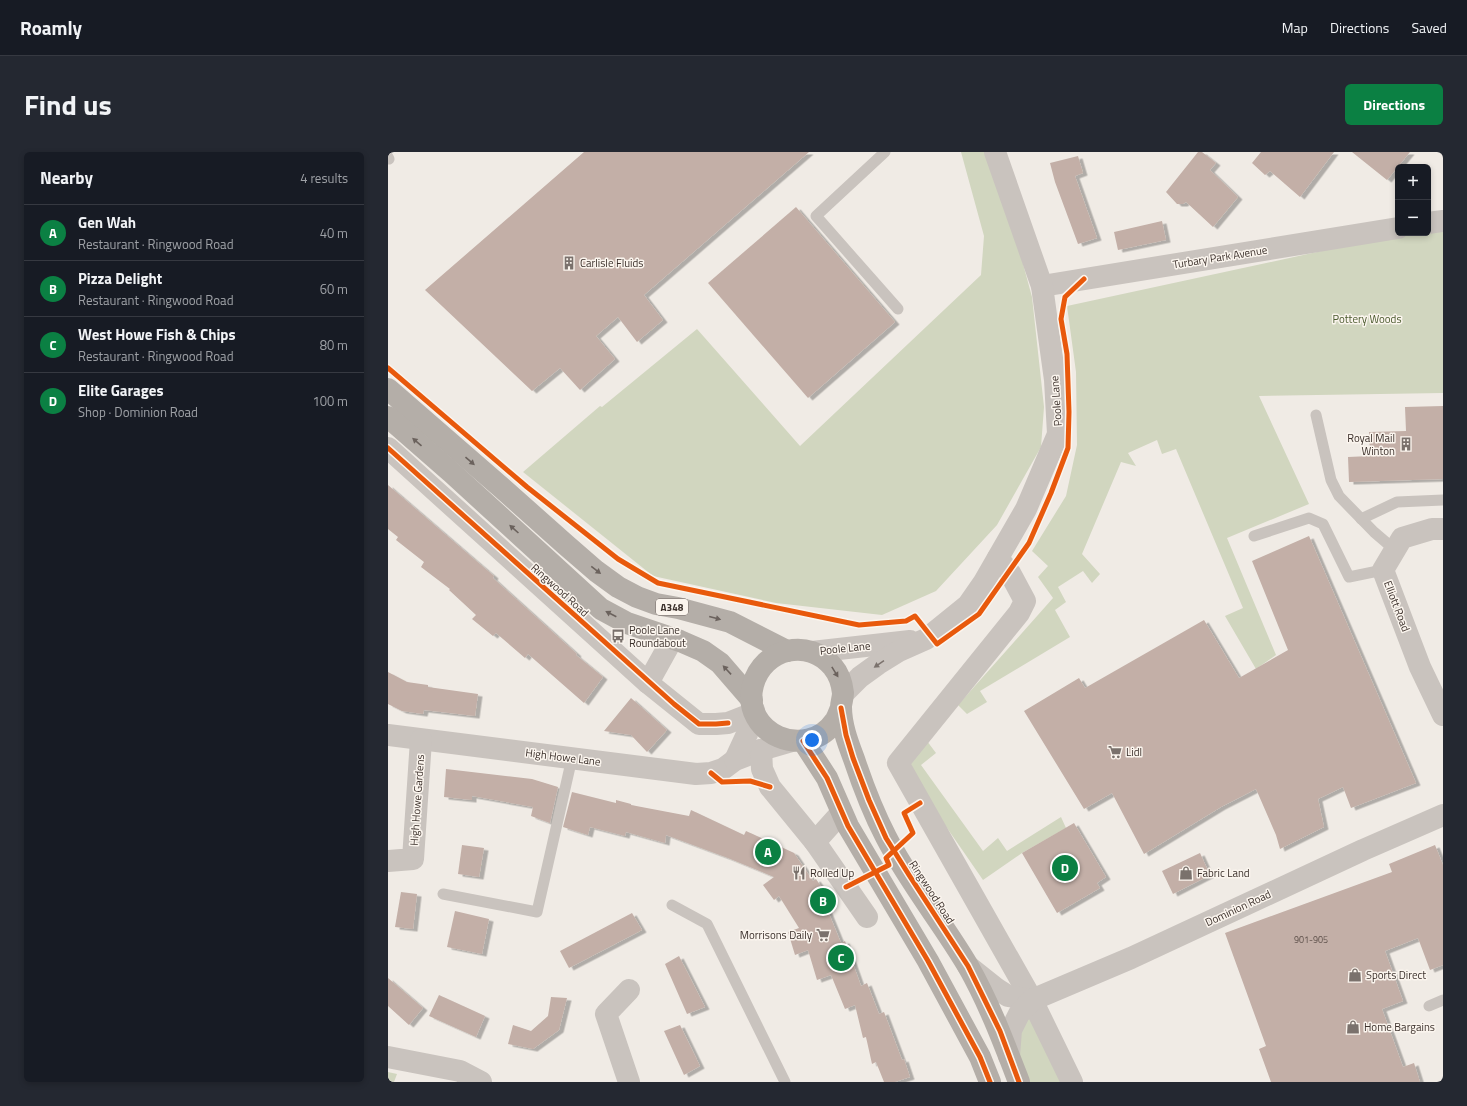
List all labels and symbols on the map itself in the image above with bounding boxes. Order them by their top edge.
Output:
street label: Turbary Park Avenue [1172,242,1269,272]
building icon: Carlisle Fluids [561,255,577,271]
place label: Carlisle Fluids [580,255,643,271]
park label: Pottery Woods [1332,311,1402,327]
street label: Poole Lane [1046,375,1066,427]
place label: Royal Mail Winton [1347,430,1395,459]
building icon: Royal Mail Winton [1398,436,1414,452]
one-way arrow [411,438,422,447]
one-way arrow [465,456,476,465]
one-way arrow [509,525,518,534]
street label: Ringwood Road [528,560,593,620]
one-way arrow [590,566,601,575]
street label: Elliott Road [1380,578,1414,634]
road number: A348 [656,599,688,615]
one-way arrow [605,611,617,617]
one-way arrow [709,615,721,621]
place label: Poole Lane Roundabout [629,622,686,651]
bus stop icon: Poole Lane Roundabout [610,628,626,644]
street label: Poole Lane [819,637,872,659]
one-way arrow [873,660,885,667]
one-way arrow [722,665,732,675]
one-way arrow [832,666,839,678]
your location [802,730,822,750]
street label: High Howe Lane [525,744,602,770]
supermarket icon: Lidl [1107,744,1123,760]
place label: Lidl [1126,744,1142,760]
street label: High Howe Gardens [406,754,428,846]
pin: A [755,837,781,867]
pin: D [1052,853,1078,883]
street label: Ringwood Road [905,857,959,927]
restaurant icon: Rolled Up [791,865,807,881]
place label: Rolled Up [810,865,854,881]
shop icon: Fabric Land [1178,865,1194,881]
place label: Fabric Land [1197,865,1250,881]
pin: B [810,886,836,916]
street label: Dominion Road [1203,886,1274,930]
place label: Morrisons Daily [740,927,813,943]
supermarket icon: Morrisons Daily [815,927,831,943]
house number: 901-905 [1294,933,1328,946]
pin: C [828,943,854,973]
shop icon: Sports Direct [1347,967,1363,983]
place label: Sports Direct [1366,967,1426,983]
shop icon: Home Bargains [1345,1019,1361,1035]
place label: Home Bargains [1364,1019,1435,1035]

